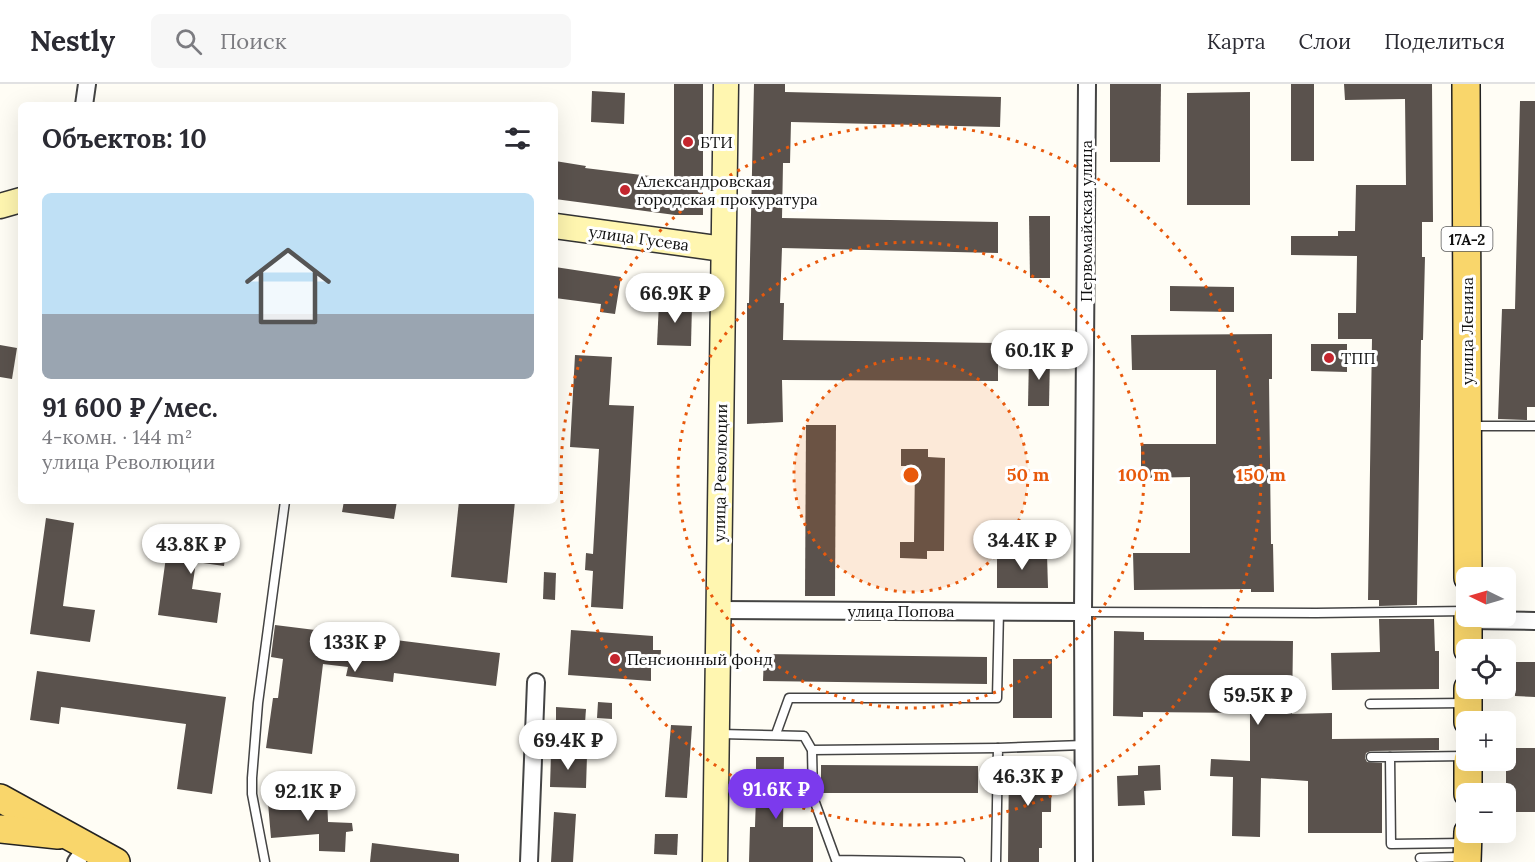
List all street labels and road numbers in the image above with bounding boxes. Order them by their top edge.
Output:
street label: Первомайская улица [1076,140,1096,302]
street label: улица Гусева [588,221,690,255]
road number: 17А-2 [1442,227,1492,251]
street label: улица Ленина [1457,277,1477,385]
street label: улица Революции [709,404,731,542]
street label: улица Попова [847,601,955,621]

